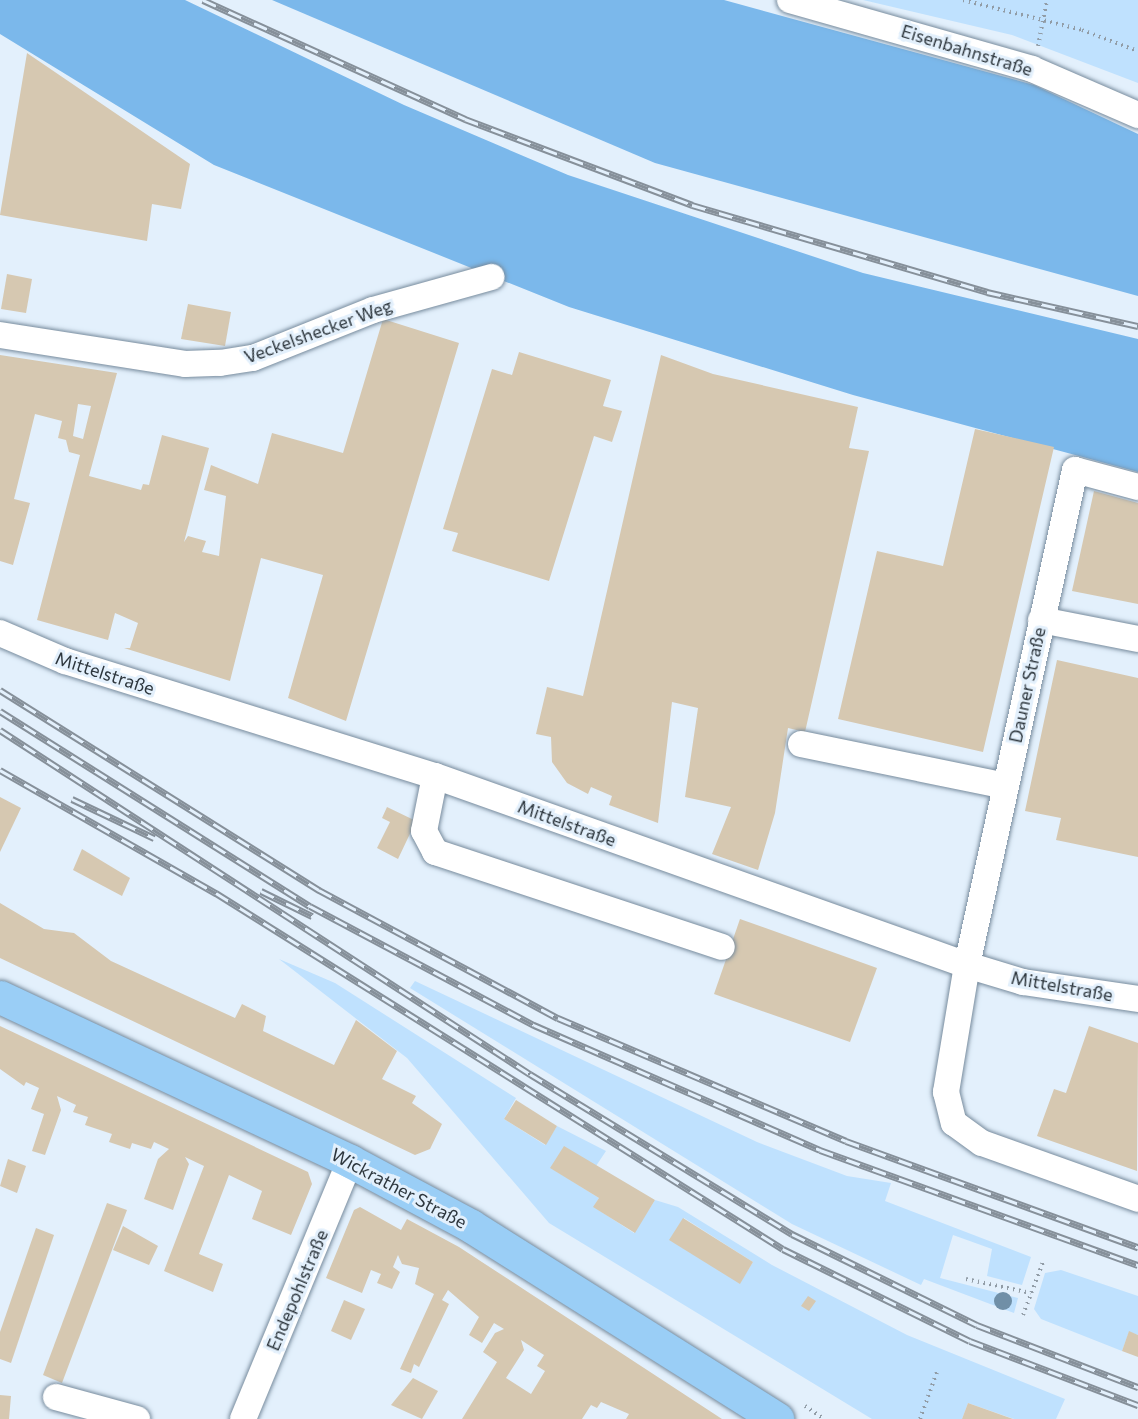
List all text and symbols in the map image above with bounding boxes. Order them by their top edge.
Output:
street label: Eisenbahnstraße [899,20,1035,80]
street label: Veckelshecker Weg [241,294,395,368]
street label: Dauner Straße [1004,625,1050,745]
street label: Mittelstraße [53,647,157,699]
street label: Mittelstraße [515,795,619,851]
street label: Mittelstraße [1009,966,1115,1006]
street label: Wickrather Straße [327,1143,471,1233]
street label: Endepohlstraße [262,1226,332,1354]

